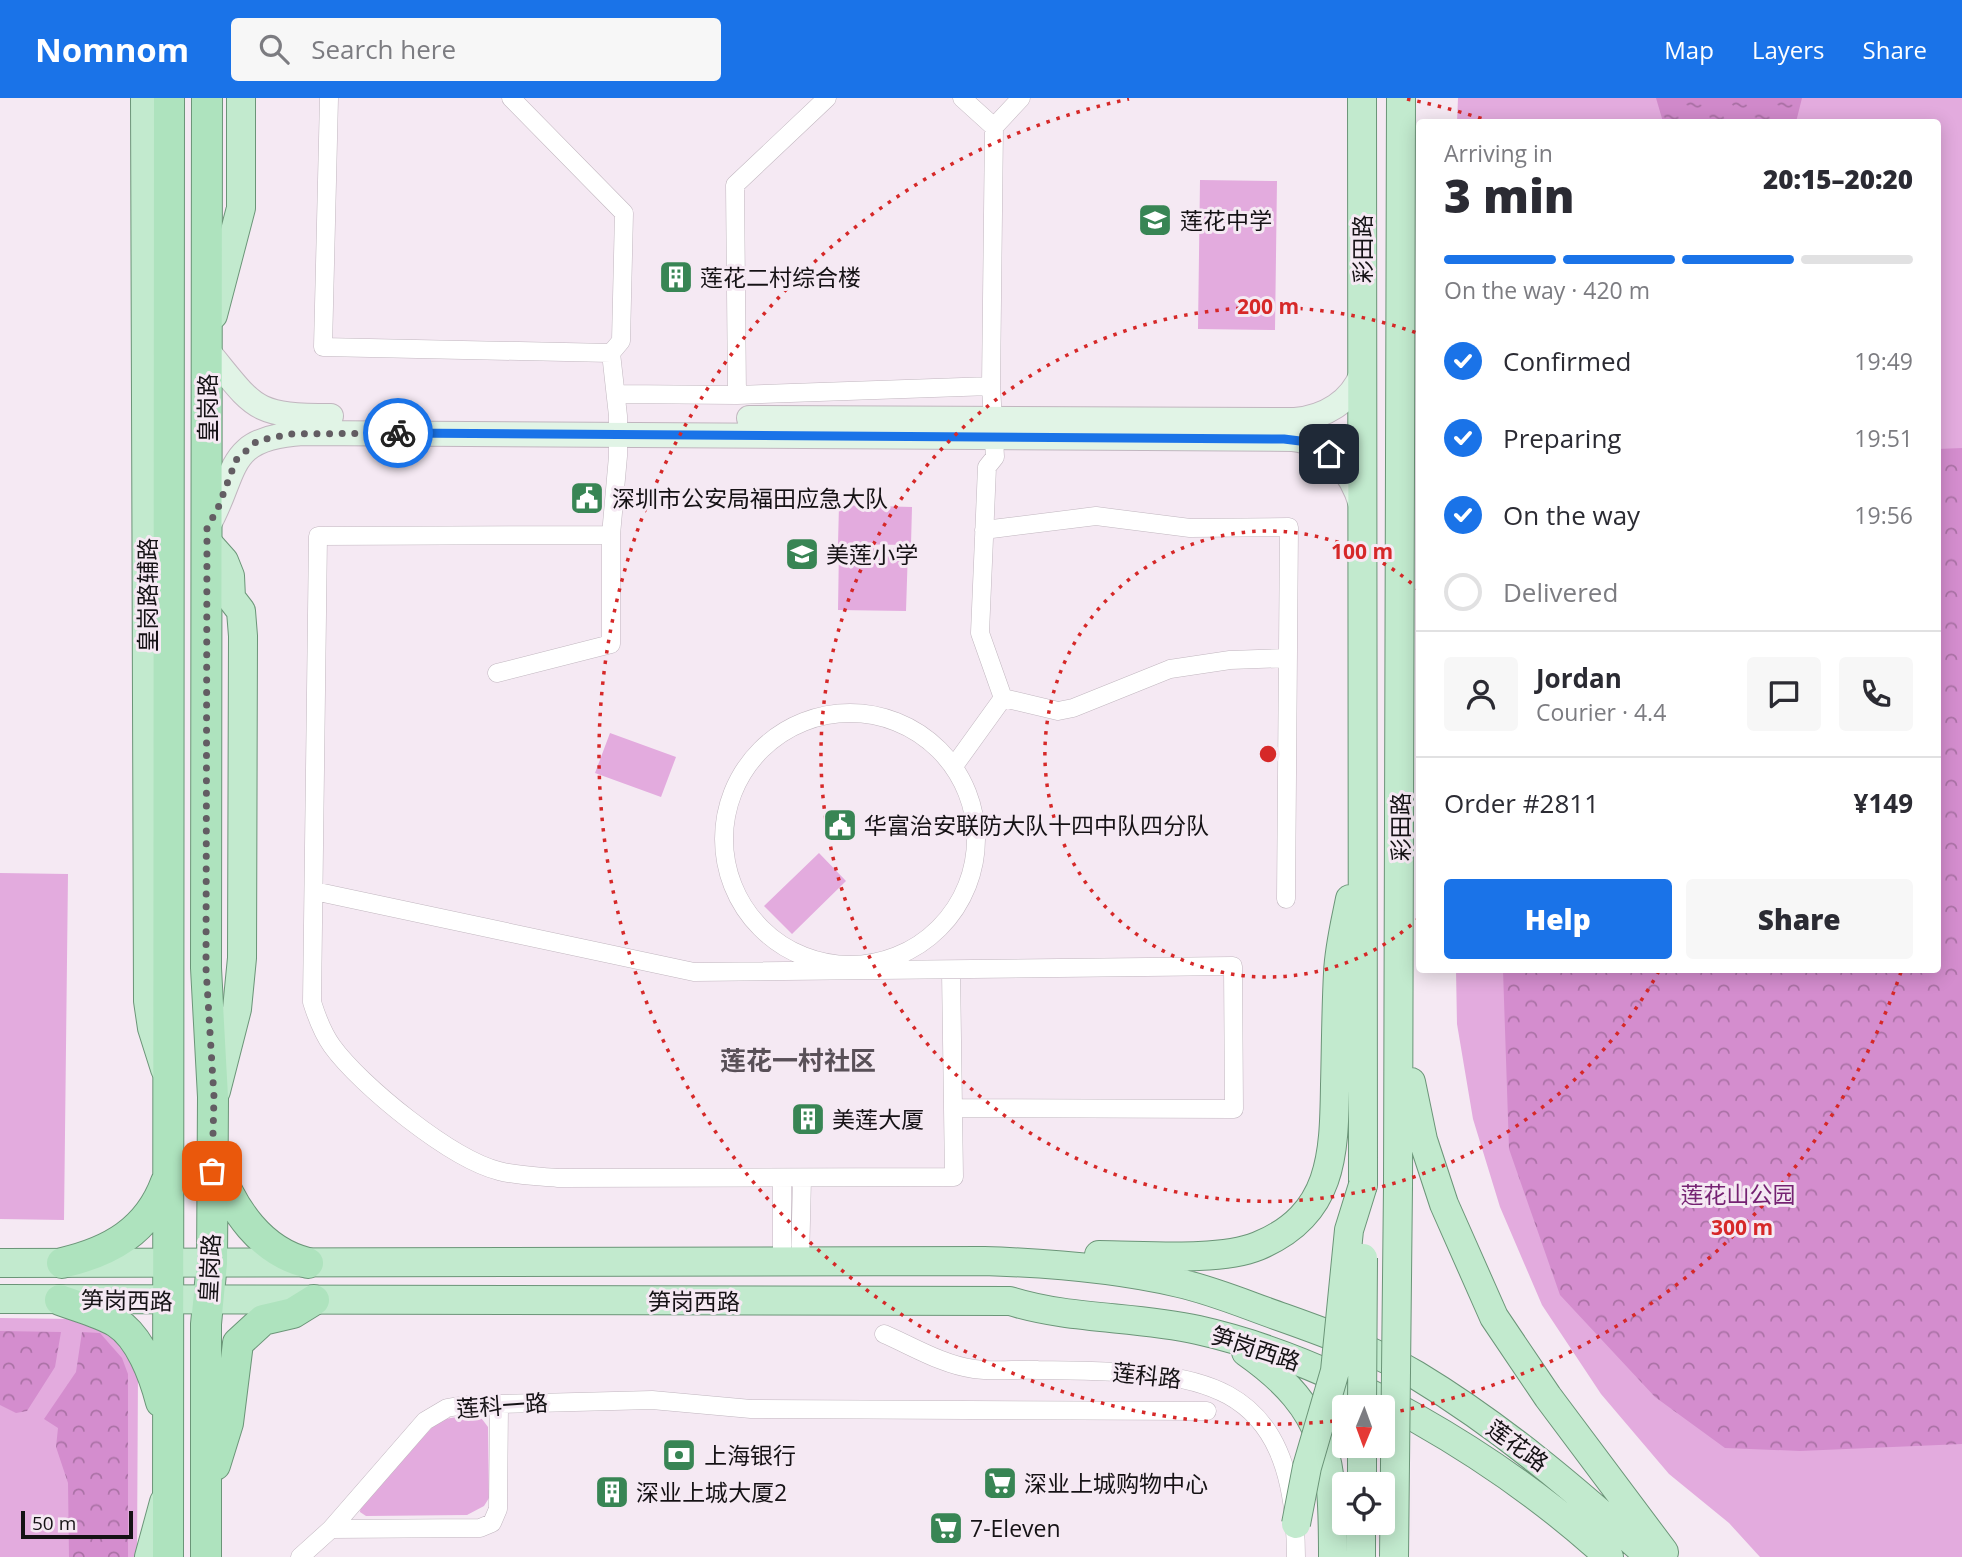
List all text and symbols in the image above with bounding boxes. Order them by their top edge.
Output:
search box [231,18,721,81]
text: Nomnom [35,27,189,72]
icon: search [255,30,293,68]
text: Search here [311,31,456,67]
text: Map [1664,33,1714,66]
text: Layers [1752,33,1825,66]
text: Share [1863,33,1927,66]
text: Arriving in [1444,137,1553,169]
text: 20:15–20:20 [1763,161,1913,197]
text: 3 min [1444,164,1575,226]
school or university icon: 莲花中学 [1136,201,1174,239]
place label: 莲花中学 [1180,204,1272,236]
street label: 彩田路 [1346,215,1378,284]
building icon: 莲花二村综合楼 [657,258,695,296]
place label: 莲花二村综合楼 [700,261,861,293]
text: On the way · 420 m [1444,274,1650,306]
text: 200 m [1237,292,1299,320]
icon: check [1444,342,1482,380]
text: Confirmed [1503,343,1631,379]
text: 19:49 [1854,345,1913,377]
street label: 皇岗路 [191,374,223,443]
courier [363,398,433,468]
icon: bike [379,414,417,452]
icon: check [1444,419,1482,457]
text: Preparing [1503,420,1621,456]
text: 19:51 [1854,422,1913,454]
pin [1299,424,1359,484]
icon: home [1310,435,1348,473]
public building icon: 深圳市公安局福田应急大队 [568,479,606,517]
place label: 深圳市公安局福田应急大队 [612,482,888,514]
icon: check [1444,496,1482,534]
text: On the way [1503,497,1640,533]
text: 19:56 [1854,499,1913,531]
school or university icon: 美莲小学 [783,535,821,573]
text: 100 m [1331,537,1393,565]
street label: 皇岗路辅路 [131,538,163,653]
place label: 美莲小学 [826,538,918,570]
text: Delivered [1503,574,1618,610]
button: person [1444,657,1518,731]
button: chat [1747,657,1821,731]
button: phone [1839,657,1913,731]
text: Jordan [1536,660,1622,696]
text: Courier · 4.4 [1536,696,1666,728]
centre of rings [1256,742,1280,766]
text: Order #2811 [1444,785,1599,821]
text: ¥149 [1854,785,1913,821]
street label: 彩田路 [1384,793,1416,862]
public building icon: 华富治安联防大队十四中队四分队 [821,806,859,844]
place label: 华富治安联防大队十四中队四分队 [864,809,1209,841]
button: Help [1444,879,1672,959]
button: Share [1686,879,1913,959]
district label: 莲花一村社区 [720,1042,876,1078]
building icon: 美莲大厦 [789,1100,827,1138]
place label: 美莲大厦 [832,1103,924,1135]
pin [182,1141,242,1201]
icon: bag [193,1152,231,1190]
park label: 莲花山公园 [1681,1178,1796,1210]
text: 300 m [1711,1213,1773,1241]
street label: 皇岗路 [191,1233,227,1303]
street label: 笋岗西路 [81,1283,173,1317]
street label: 笋岗西路 [648,1285,740,1317]
street label: 笋岗西路 [1207,1319,1305,1377]
street label: 莲科路 [1111,1355,1183,1395]
street label: 莲科一路 [455,1386,549,1424]
north arrow [1332,1395,1395,1458]
map controls [1332,1395,1395,1535]
street label: 莲花路 [1481,1412,1555,1478]
bank icon: 上海银行 [660,1436,698,1474]
place label: 上海银行 [704,1439,796,1471]
supermarket icon: 深业上城购物中心 [981,1464,1019,1502]
place label: 深业上城购物中心 [1024,1467,1208,1499]
button: locate [1332,1472,1395,1535]
building icon: 深业上城大厦2 [593,1473,631,1511]
place label: 深业上城大厦2 [636,1476,787,1508]
scale bar [21,1508,133,1540]
supermarket icon: 7-Eleven [927,1509,965,1547]
text: 50 m [32,1510,76,1536]
place label: 7-Eleven [970,1512,1061,1544]

